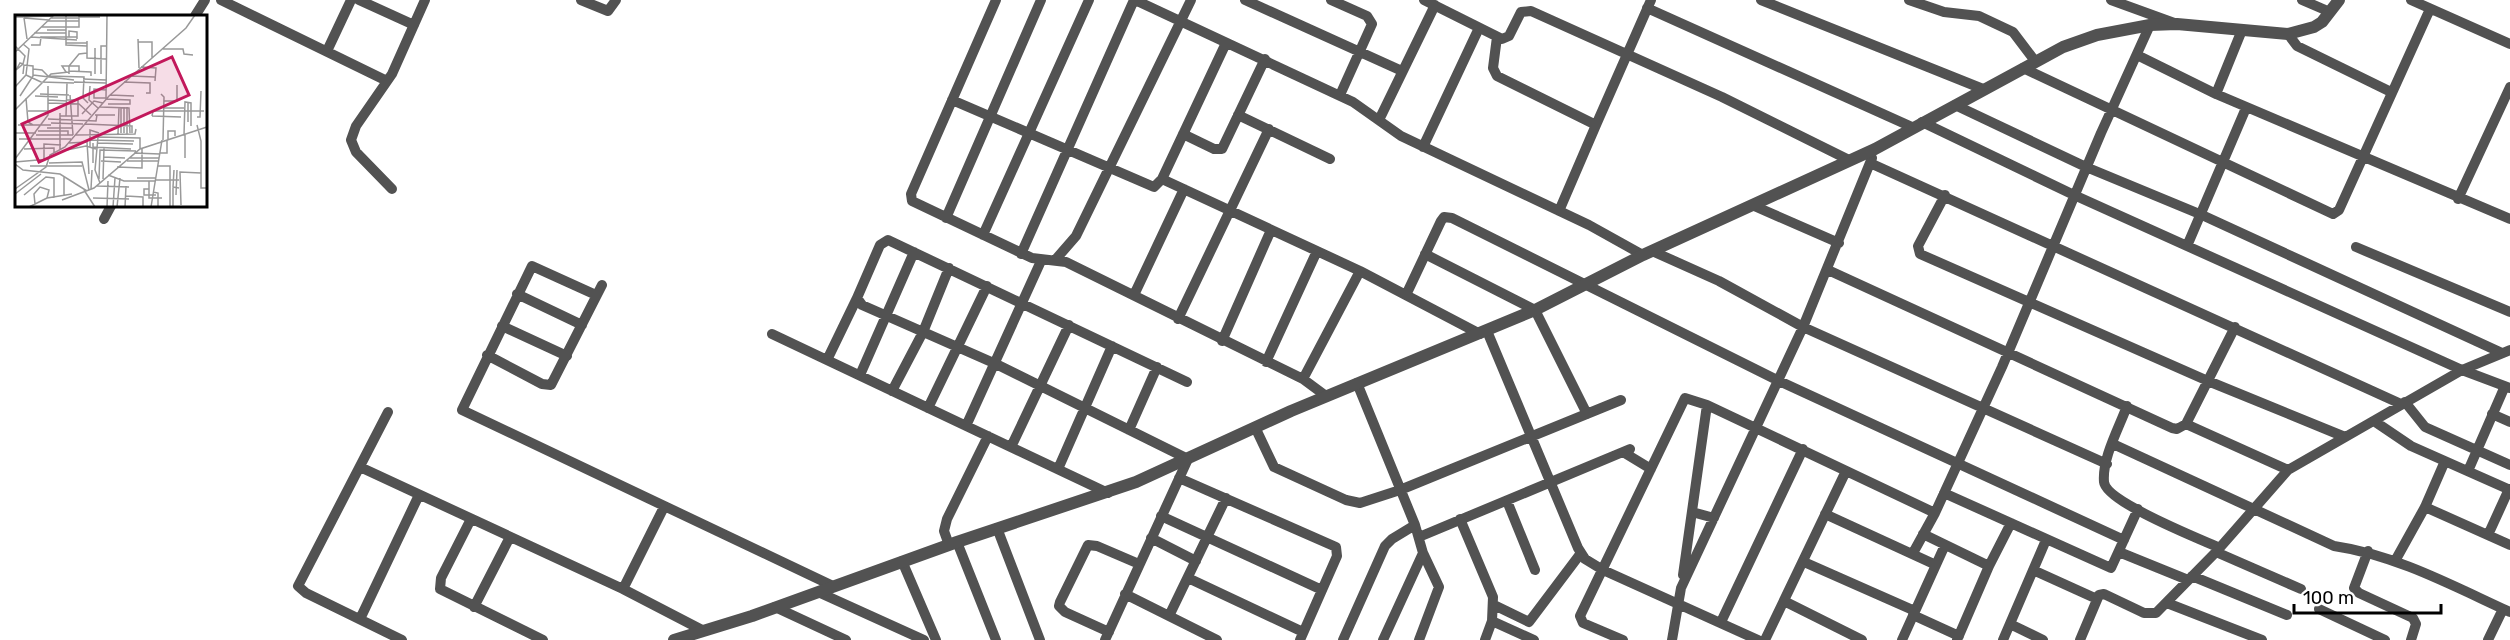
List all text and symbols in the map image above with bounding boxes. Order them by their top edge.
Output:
inset map [15,15,207,207]
scale bar [2294,577,2441,615]
text: 100 m [2303,587,2354,609]

